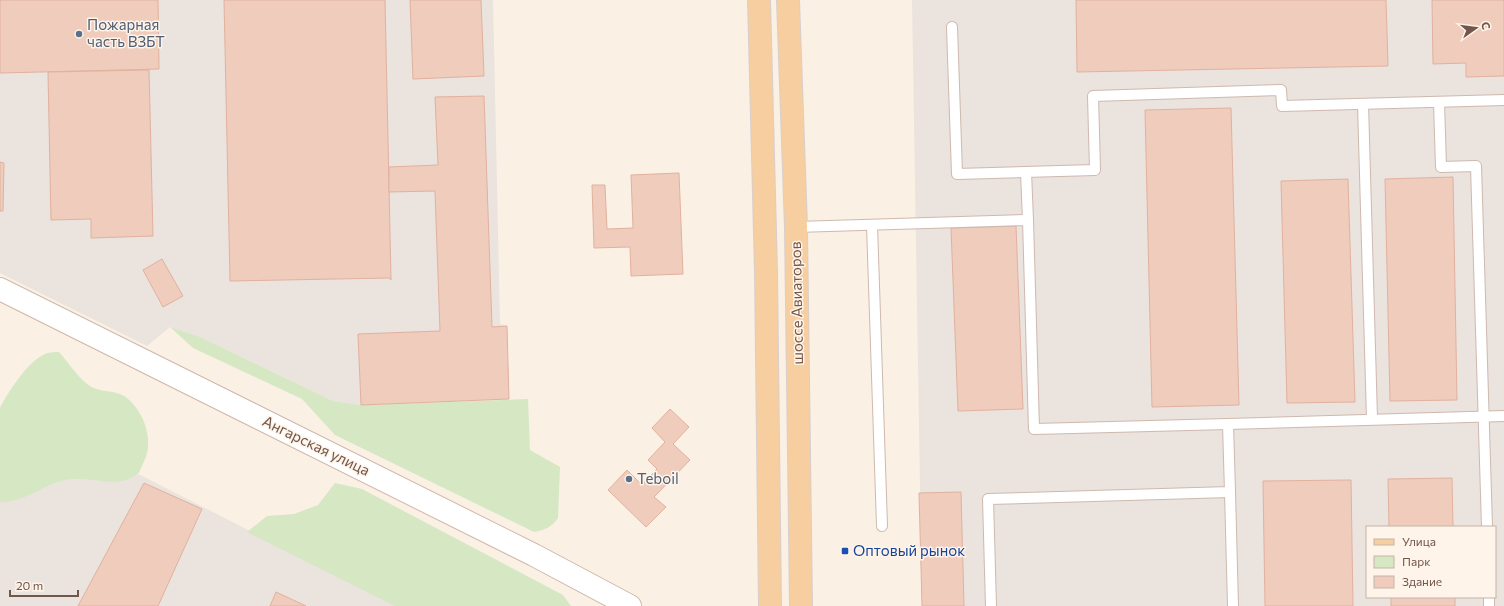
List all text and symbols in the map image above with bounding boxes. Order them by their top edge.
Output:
north arrow [1456,8,1496,48]
place label: Пожарная часть ВЗБТ [87,15,165,50]
text: С [1479,20,1494,31]
marker: Пожарная часть ВЗБТ [74,29,84,39]
street label: шоссе Авиаторов [786,241,806,365]
street label: Ангарская улица [260,411,373,479]
place label: Teboil [637,469,679,487]
marker: Teboil [624,474,634,484]
legend [1366,526,1496,598]
text: Улица [1402,534,1436,548]
place label: Оптовый рынок [853,541,965,559]
marker: Оптовый рынок [840,546,850,556]
text: Парк [1402,554,1431,568]
scale bar [10,572,78,598]
text: Здание [1402,574,1442,588]
text: 20 m [16,578,43,592]

